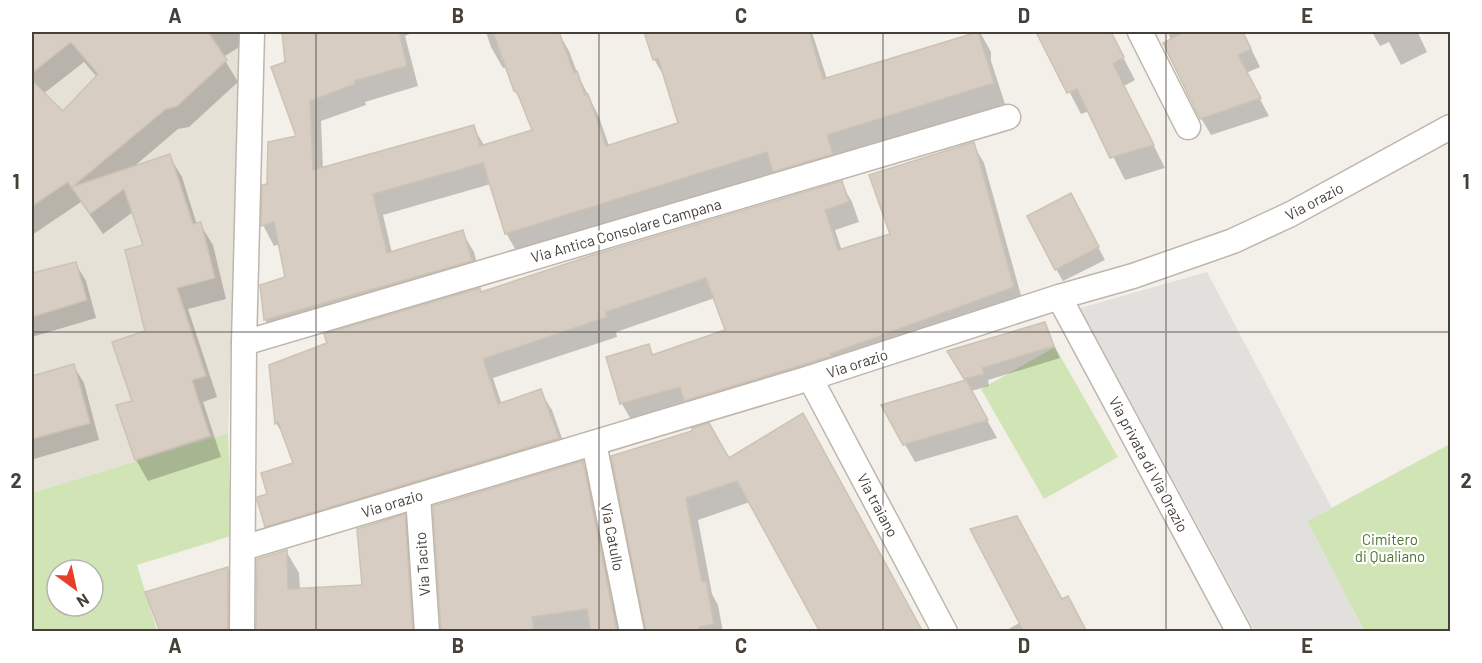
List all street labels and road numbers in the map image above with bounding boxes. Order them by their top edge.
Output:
street label: Via orazio [1282,178,1346,224]
street label: Via Antica Consolare Campana [529,194,723,266]
street label: Via orazio [824,345,890,381]
street label: Via privata di Via Orazio [1106,393,1192,535]
street label: Via traiano [854,470,902,540]
street label: Via orazio [359,485,425,521]
street label: Via Catullo [598,502,628,572]
street label: Via Tacito [411,531,433,597]

